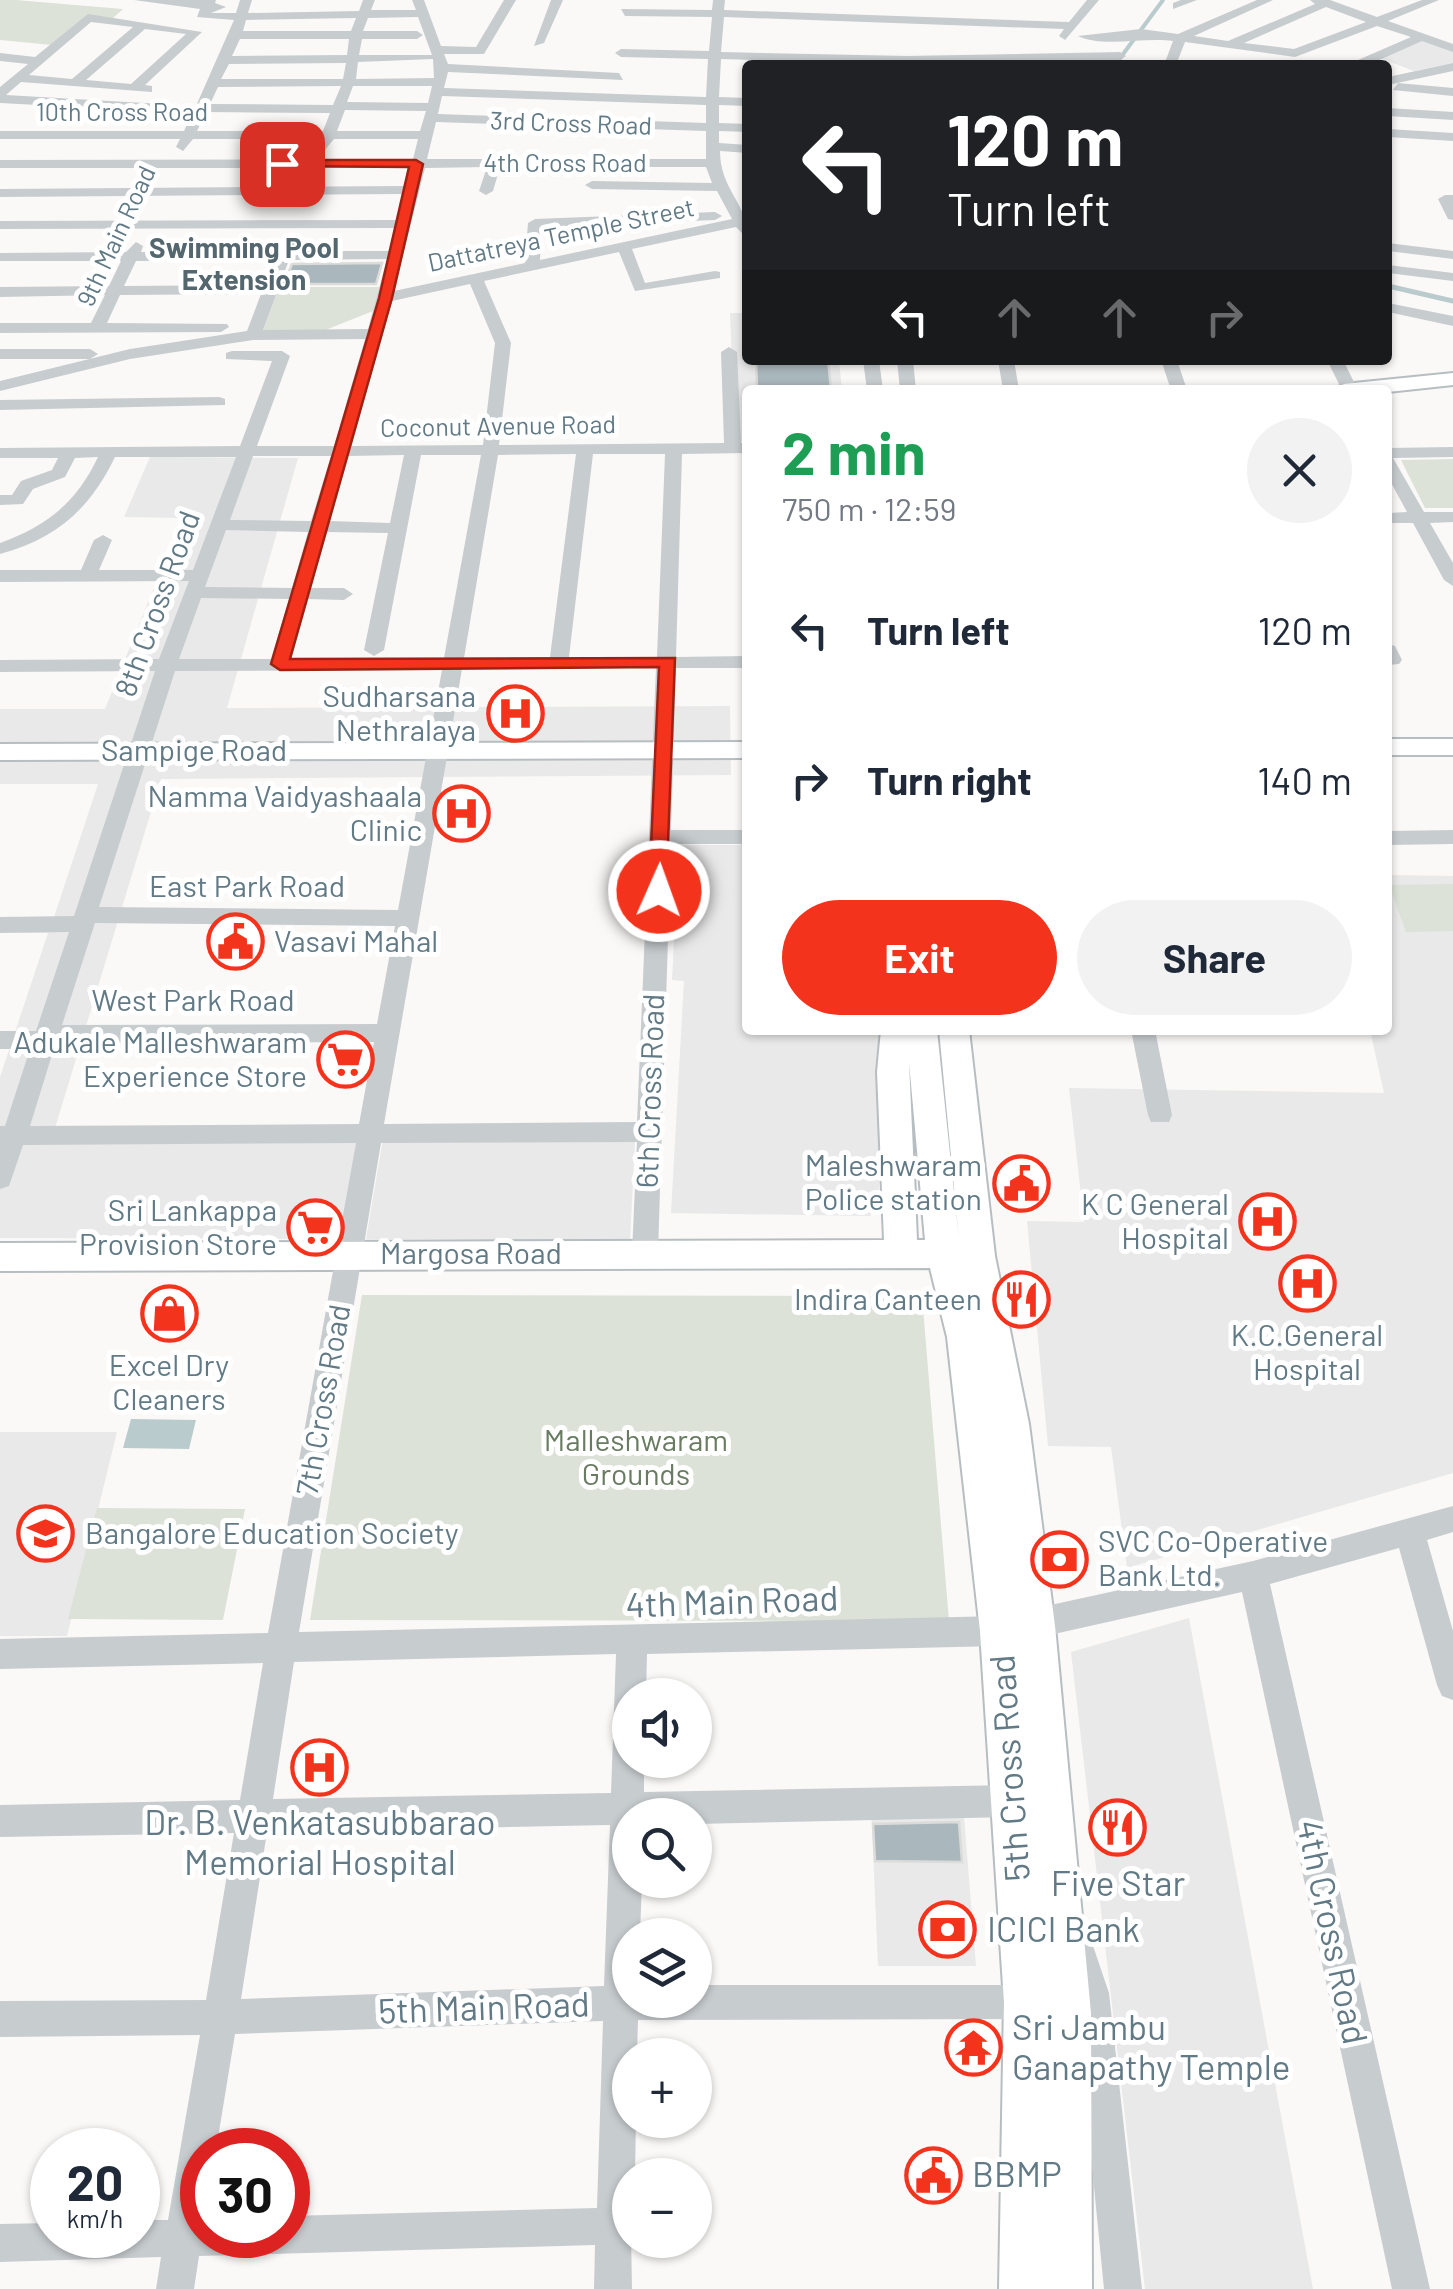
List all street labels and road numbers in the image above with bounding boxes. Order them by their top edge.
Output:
street label: 10th Cross Road [36,96,208,126]
street label: 3rd Cross Road [489,104,653,140]
street label: 4th Cross Road [483,147,647,177]
street label: 9th Main Road [70,161,161,311]
street label: Dattatreya Temple Street [425,191,697,277]
street label: Coconut Avenue Road [380,408,616,442]
street label: 8th Cross Road [106,506,206,701]
street label: Sampige Road [101,731,287,767]
street label: East Park Road [149,867,345,903]
street label: West Park Road [91,981,295,1017]
street label: 6th Cross Road [628,993,670,1189]
street label: Margosa Road [380,1234,562,1270]
street label: 7th Cross Road [288,1301,357,1498]
street label: 4th Main Road [625,1575,839,1625]
street label: 5th Cross Road [979,1653,1037,1883]
street label: 4th Cross Road [1290,1816,1378,2048]
street label: 5th Main Road [377,1981,590,2031]

